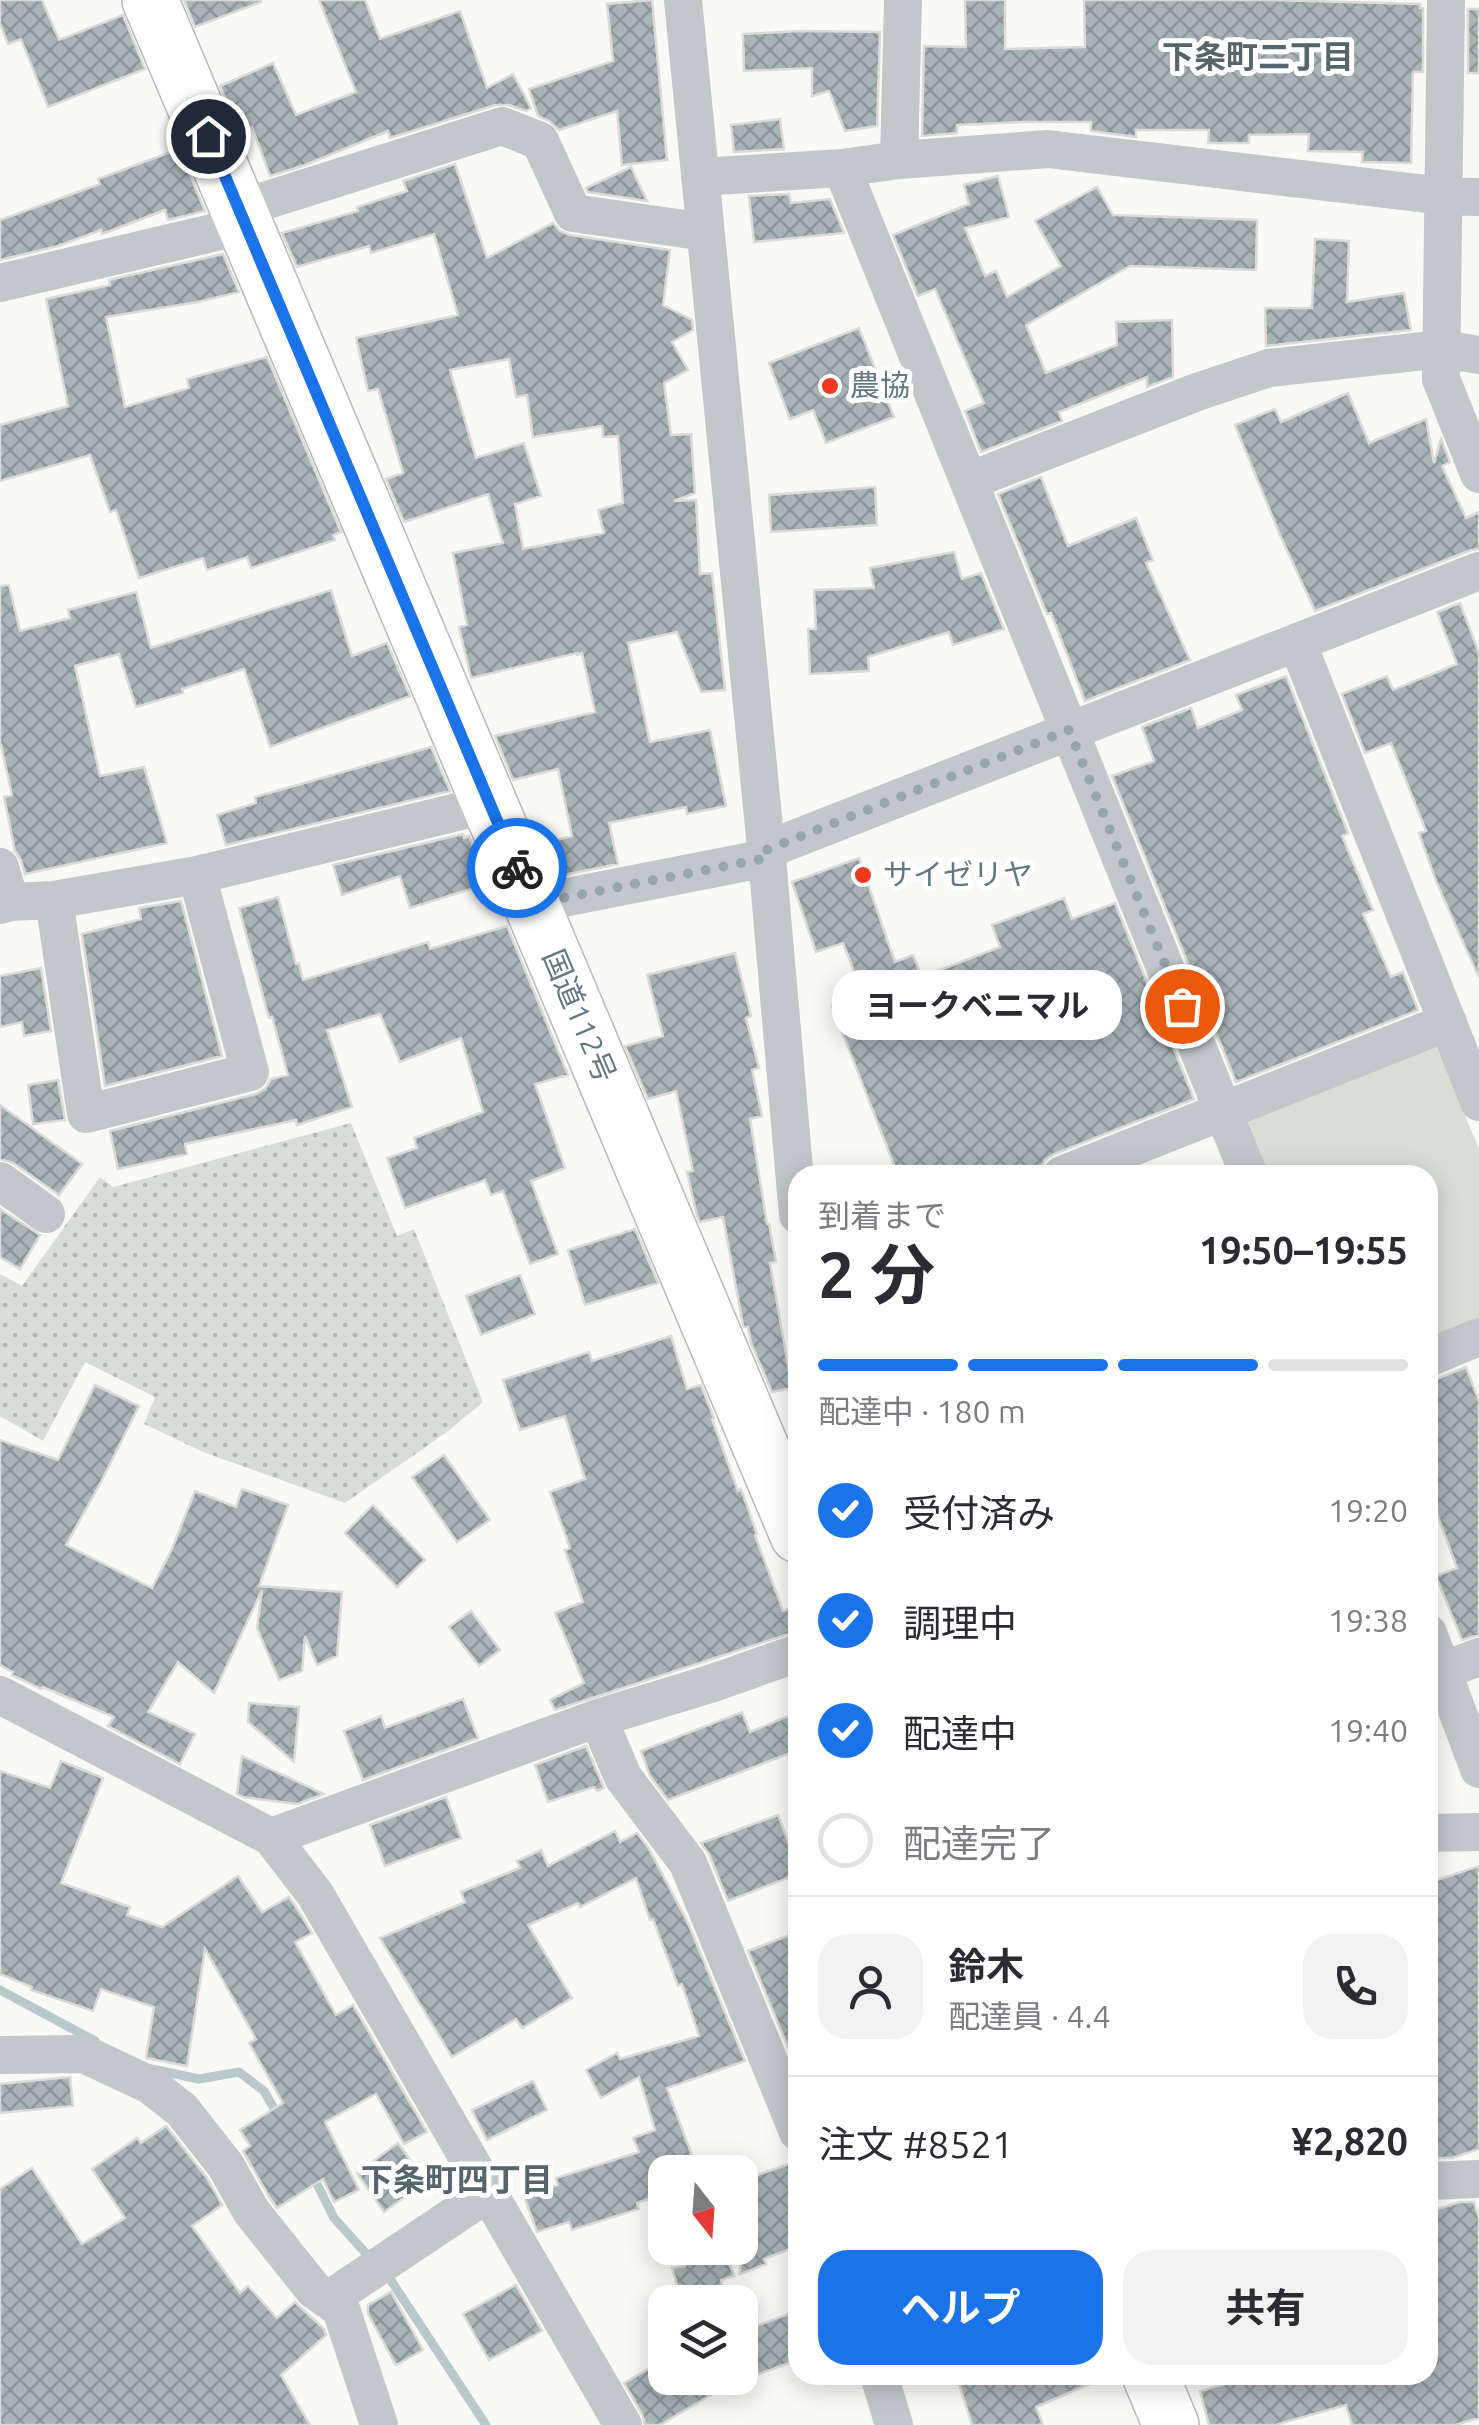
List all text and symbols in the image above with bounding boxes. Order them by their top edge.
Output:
district label: 下条町二丁目 [1162,38,1354,74]
pin [166,94,251,179]
icon: home [181,109,236,164]
place label: 農協 [850,368,910,402]
marker: 農協 [819,375,841,397]
courier [467,818,567,918]
icon: bike [490,841,545,896]
place label: サイゼリヤ [883,857,1033,891]
marker: サイゼリヤ [852,864,874,886]
street label: 国道112号 [537,944,623,1087]
pin [1140,964,1225,1049]
callout: ヨークベニマル [832,971,1122,1041]
icon: bag [1155,979,1210,1034]
text: ヨークベニマル [865,987,1089,1023]
text: 到着まで [818,1197,946,1233]
text: 19:50–19:55 [1199,1229,1408,1271]
text: 2 分 [818,1237,935,1310]
text: 配達中 · 180 m [818,1393,1026,1429]
icon: check [818,1483,873,1538]
text: 受付済み [903,1492,1055,1534]
text: 19:20 [1328,1492,1408,1528]
icon: check [818,1593,873,1648]
text: 調理中 [903,1602,1017,1644]
text: 19:38 [1328,1602,1408,1638]
icon: check [818,1703,873,1758]
text: 配達中 [903,1712,1017,1754]
text: 19:40 [1328,1712,1408,1748]
text: 配達完了 [903,1822,1055,1864]
button: person [818,1934,923,2039]
button: phone [1303,1934,1408,2039]
text: 鈴木 [948,1945,1024,1987]
text: 配達員 · 4.4 [948,1998,1111,2034]
text: ¥2,820 [1291,2120,1408,2162]
text: 注文 #8521 [818,2123,1013,2165]
north arrow [648,2155,758,2265]
map controls [648,2155,758,2395]
district label: 下条町四丁目 [361,2161,553,2197]
button: ヘルプ [818,2250,1103,2365]
button: 共有 [1123,2250,1408,2365]
button: layers [648,2285,758,2395]

